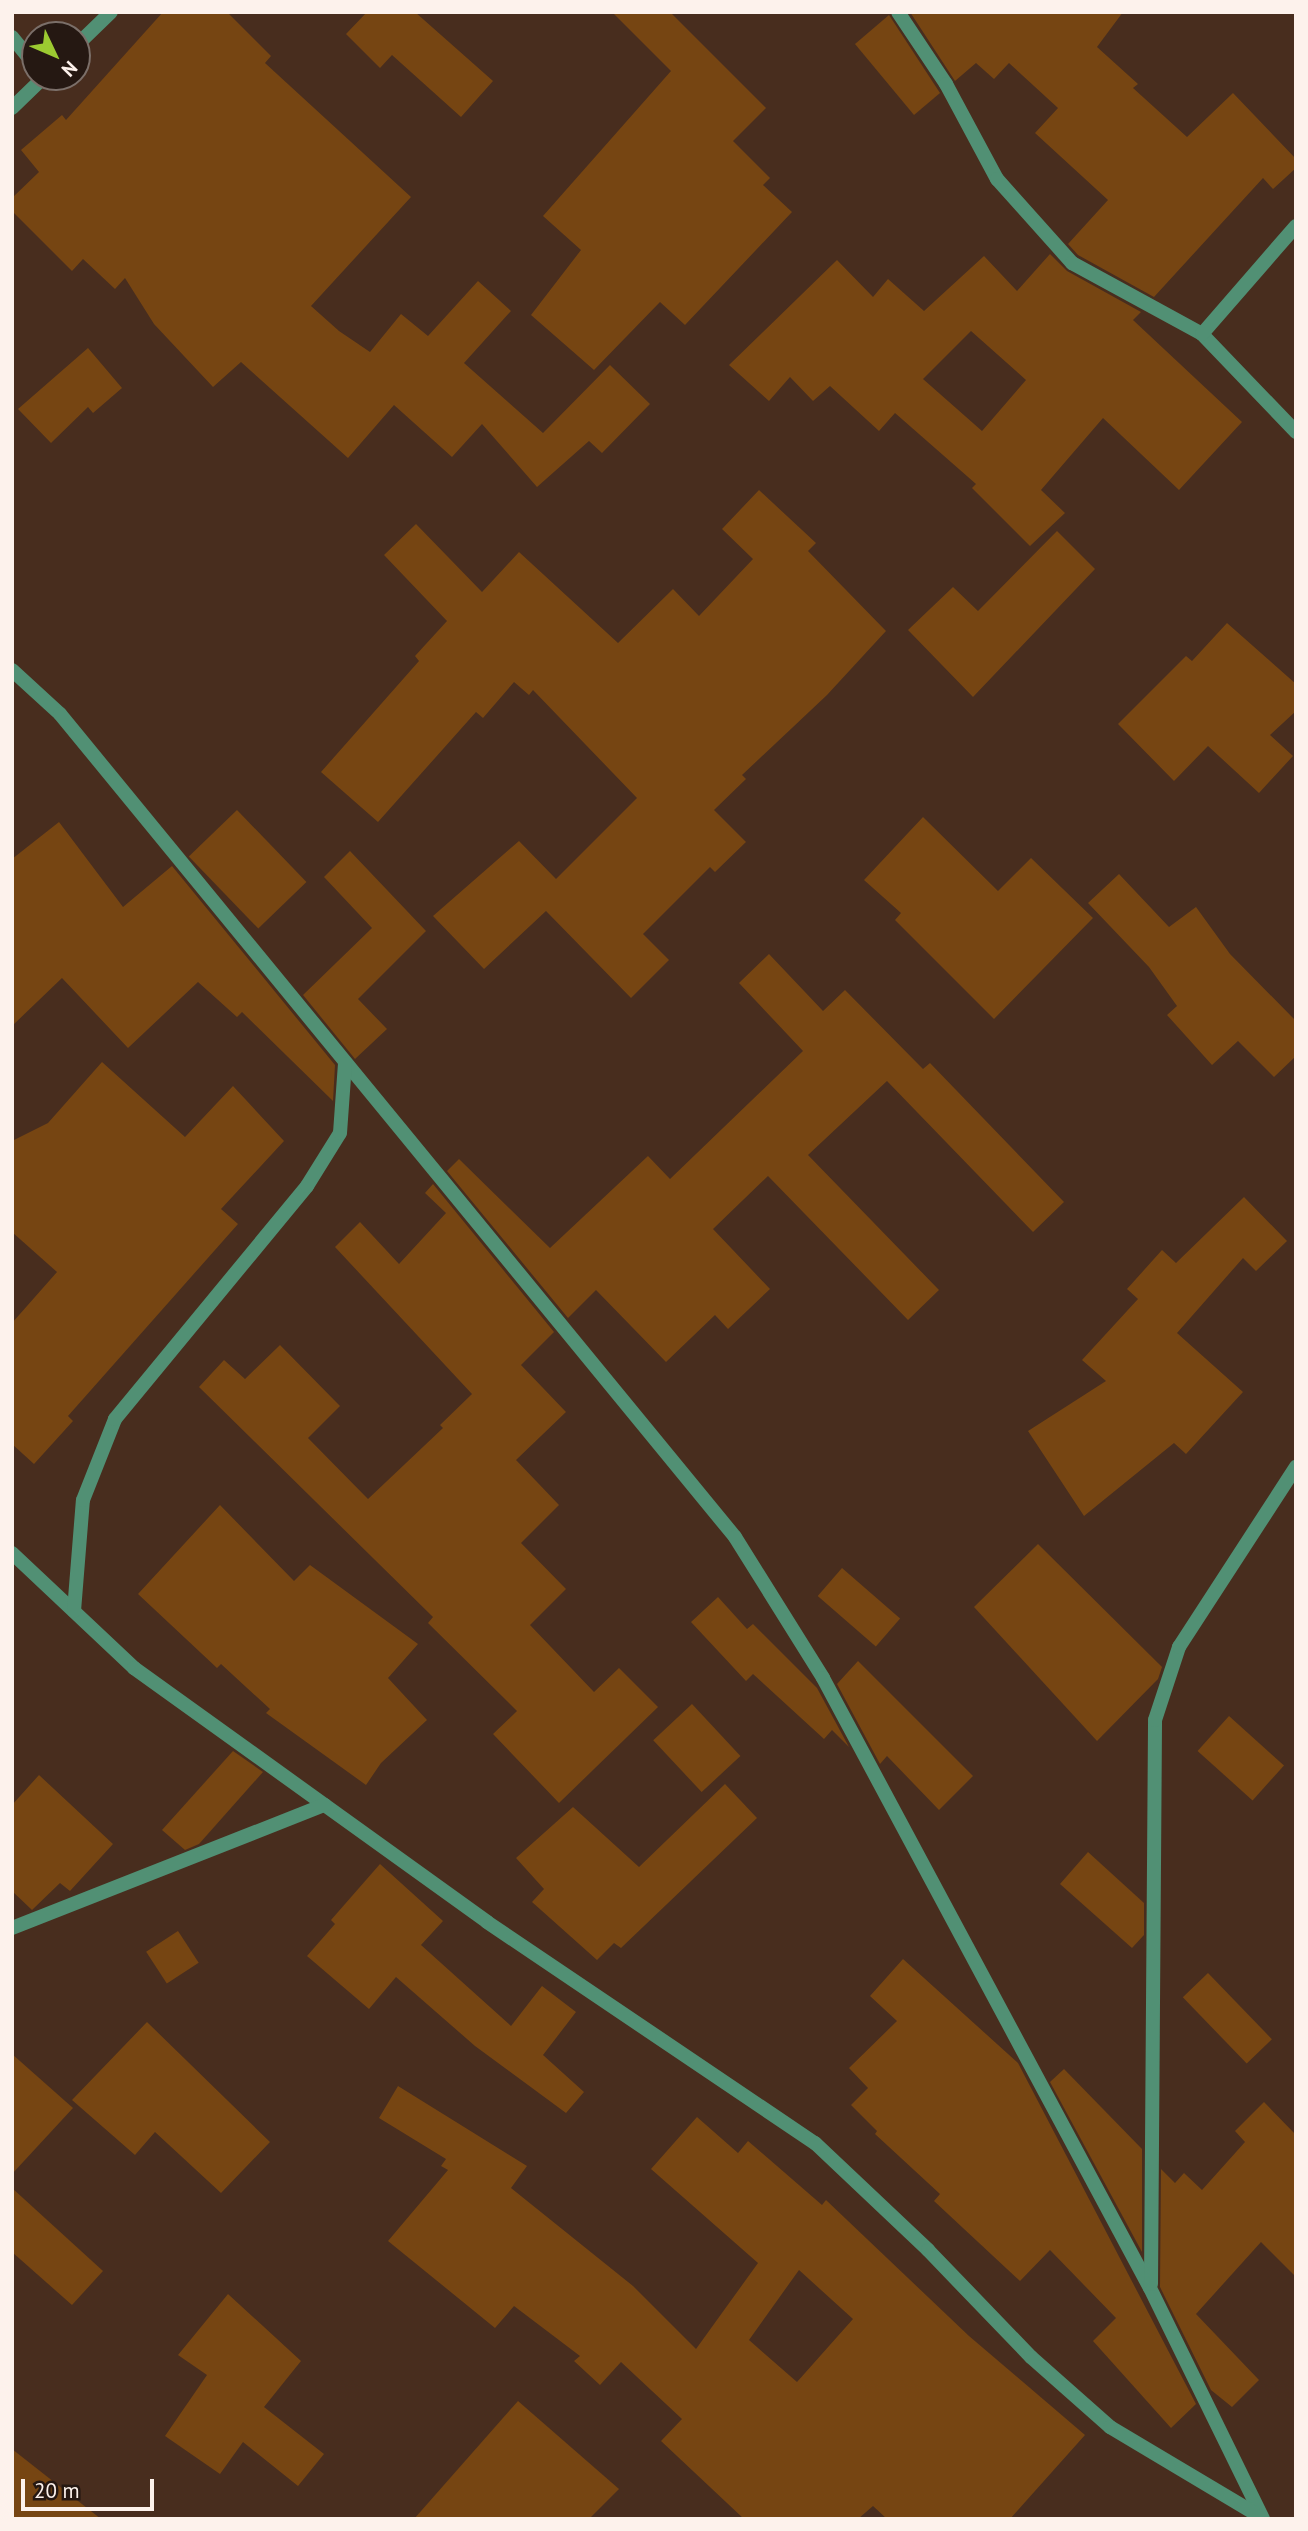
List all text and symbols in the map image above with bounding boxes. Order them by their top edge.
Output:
north arrow [21,21,91,91]
text: N [57,56,83,82]
scale bar [24,2464,158,2508]
text: 20 m [34,2477,80,2504]

